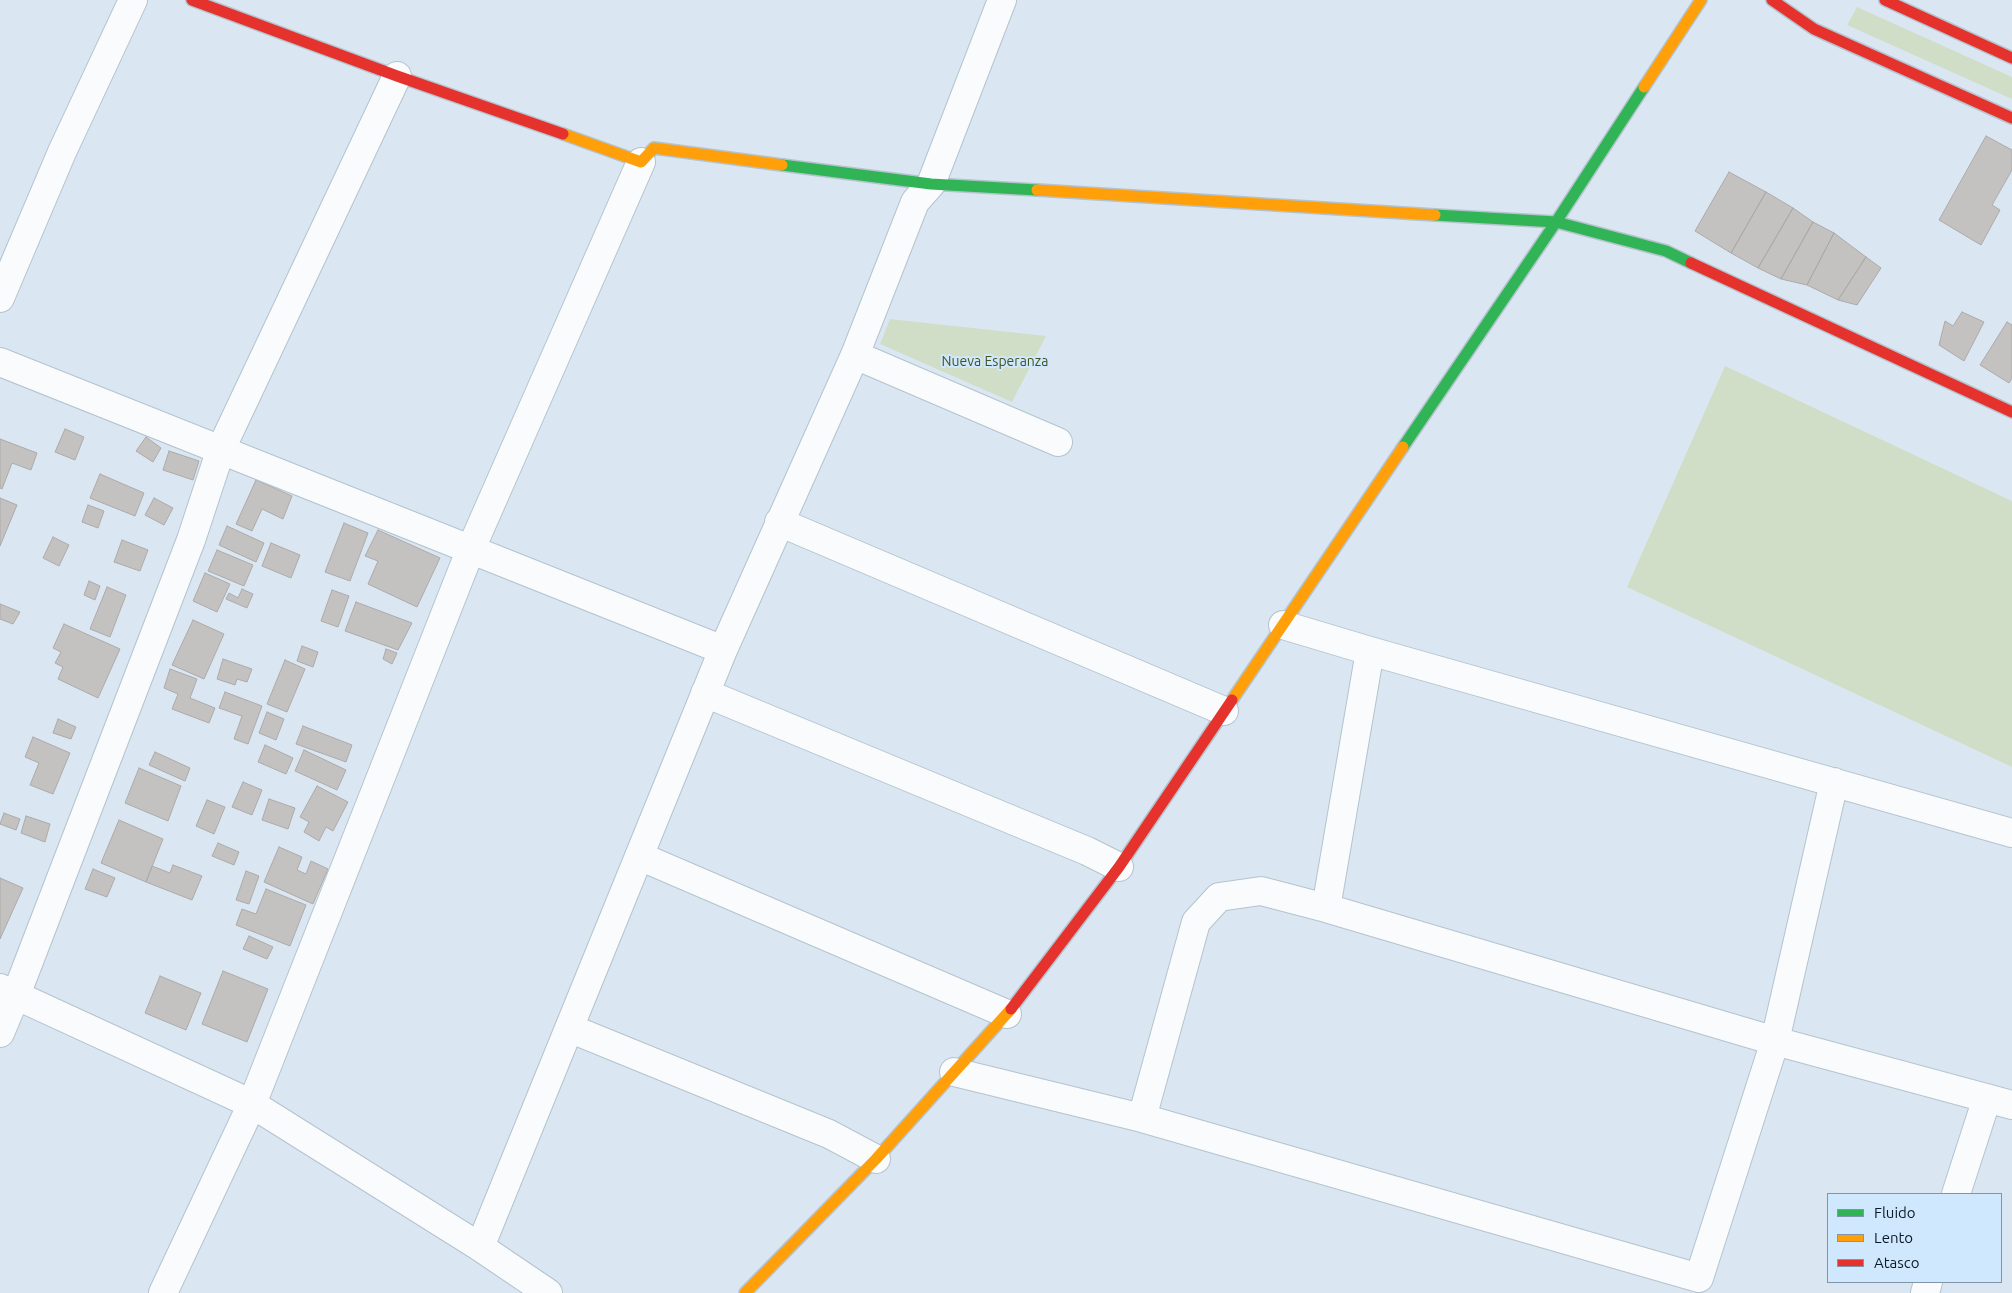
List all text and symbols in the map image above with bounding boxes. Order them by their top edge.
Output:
park label: Nueva Esperanza [942,353,1048,369]
legend [1827,1193,2002,1283]
text: Fluido [1874,1204,1916,1221]
text: Lento [1874,1229,1913,1246]
text: Atasco [1874,1254,1920,1271]

